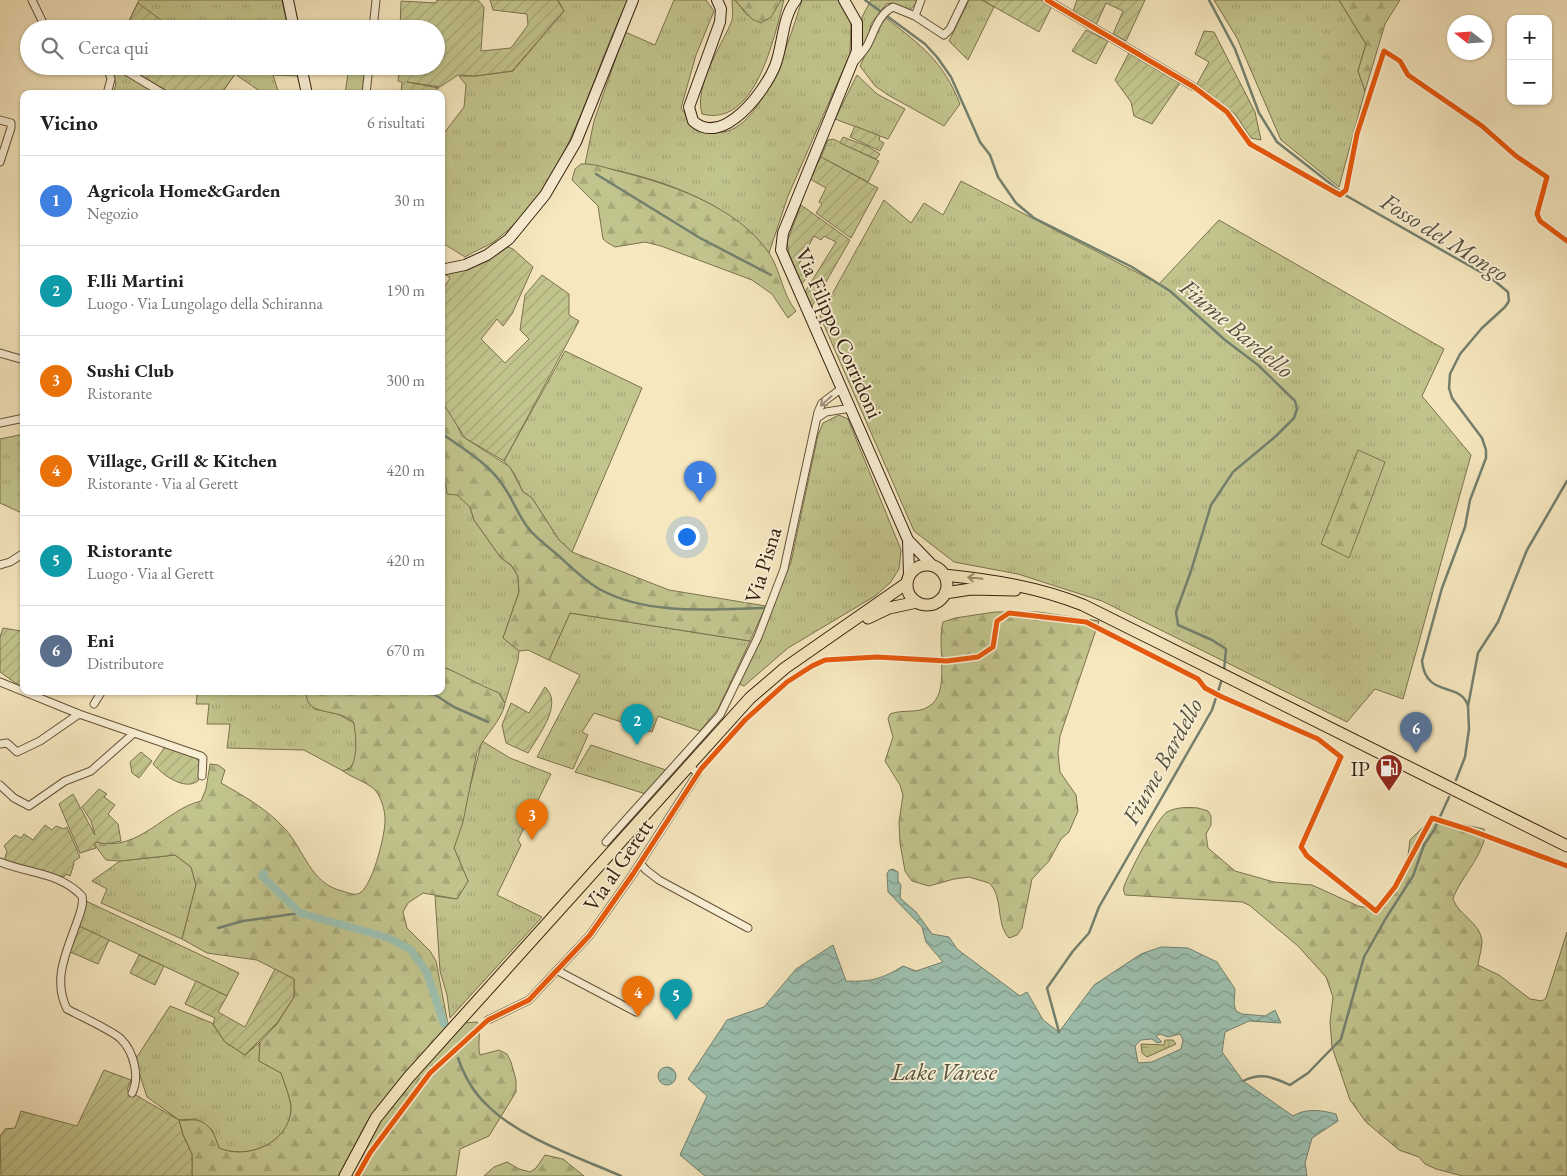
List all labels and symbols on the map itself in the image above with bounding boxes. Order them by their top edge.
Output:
north arrow [1447,15,1492,60]
water label: Fosso del Mongo [1375,185,1515,289]
street label: Via Filippo Corridoni [788,243,890,423]
water label: Fiume Bardello [1173,271,1300,385]
one-way arrow [820,396,833,407]
pin: 1 [684,461,716,502]
street label: Via Pisna [738,523,788,607]
your location [674,524,700,550]
one-way arrow [967,573,983,583]
water label: Fiume Bardello [1114,692,1209,830]
pin: 2 [621,704,653,745]
pin: 6 [1400,712,1432,753]
fuel station icon: IP [1374,753,1404,792]
place label: IP [1350,754,1370,783]
pin: 3 [516,799,548,840]
street label: Via al Gerett [576,813,660,917]
pin: 4 [622,976,654,1017]
pin: 5 [660,979,692,1020]
water label: Lake Varese [890,1056,998,1087]

